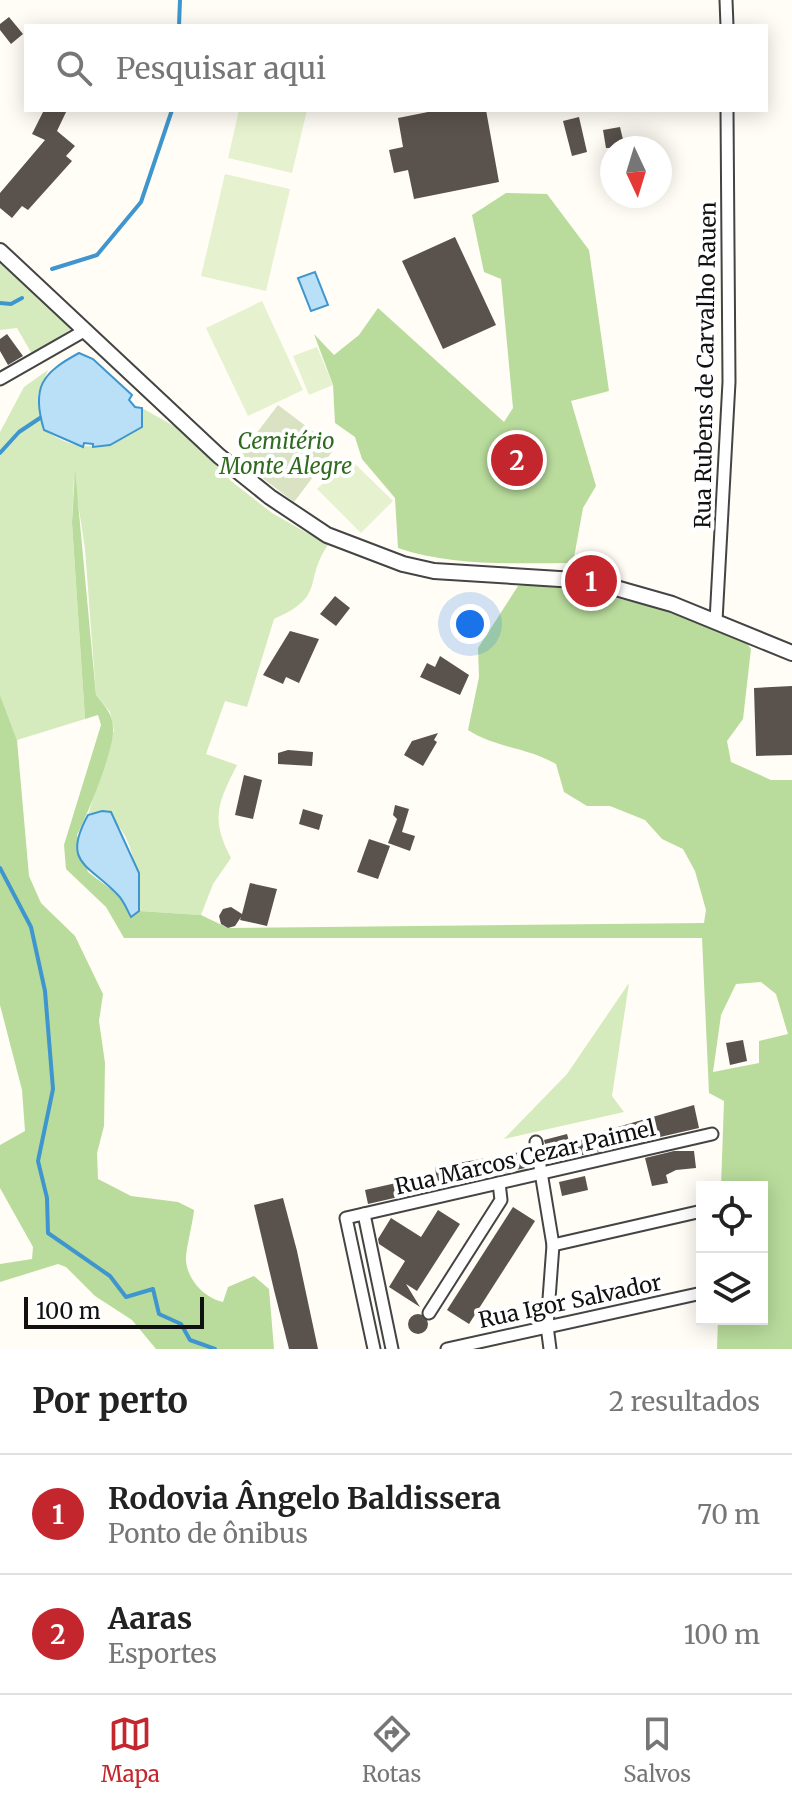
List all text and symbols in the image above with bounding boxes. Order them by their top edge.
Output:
search box [24,24,768,112]
icon: search [52,46,96,90]
text: Pesquisar aqui [116,49,326,87]
north arrow [600,136,672,208]
street label: Rua Rubens de Carvalho Rauen [688,201,722,529]
park label: Cemitério Monte Alegre [219,427,352,480]
pin: 2 [491,430,543,490]
pin: 1 [565,551,617,611]
your location [450,604,490,644]
street label: Rua Marcos Cezar Paimel [392,1113,658,1201]
map controls [696,1181,768,1325]
button: locate [696,1181,768,1253]
button: layers [696,1253,768,1325]
street label: Rua Igor Salvador [476,1268,664,1334]
scale bar [24,1293,204,1329]
text: 100 m [36,1297,101,1325]
text: Por perto [32,1380,188,1422]
text: 2 resultados [609,1385,760,1418]
text: Rodovia Ângelo Baldissera [108,1479,501,1517]
text: 1 [52,1498,64,1531]
text: 70 m [697,1498,760,1531]
text: Ponto de ônibus [108,1517,308,1550]
text: Aaras [108,1599,192,1637]
text: 2 [50,1618,66,1651]
text: 100 m [684,1618,760,1651]
text: Esportes [108,1637,217,1670]
tab: Mapa [101,1712,160,1788]
tab: Rotas [362,1712,421,1788]
tab: Salvos [623,1712,691,1788]

